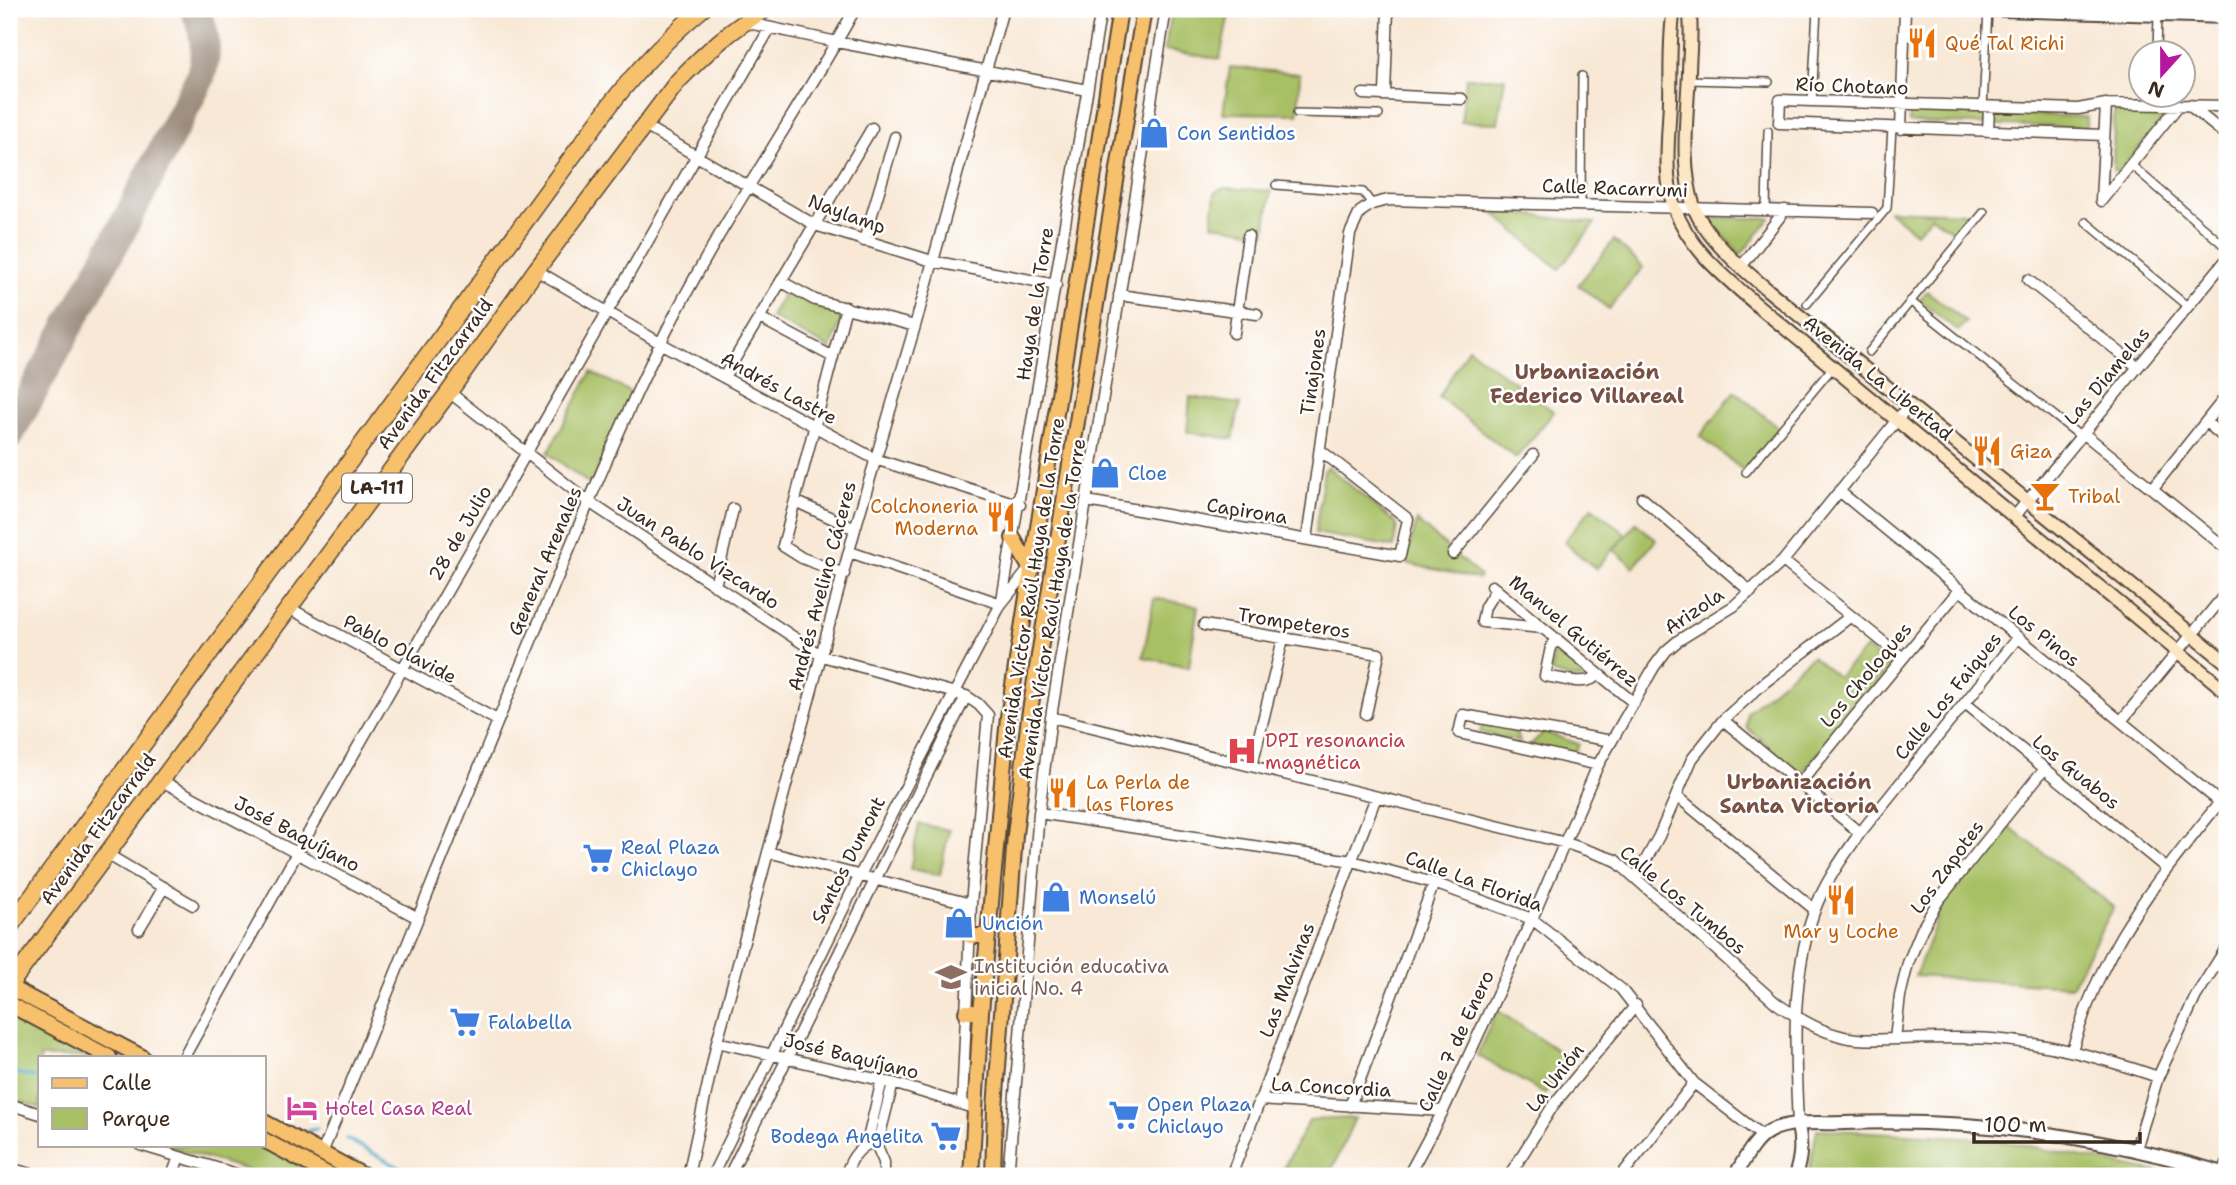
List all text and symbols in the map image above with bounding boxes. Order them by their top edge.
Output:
restaurant icon: Qué Tal Richi [1905,26,1939,60]
place label: Qué Tal Richi [1945,31,2065,56]
north arrow [2128,38,2198,108]
street label: Río Chotano [1795,72,1909,100]
text: N [2145,75,2168,104]
shop icon: Con Sentidos [1137,116,1171,150]
place label: Con Sentidos [1177,121,1296,146]
street label: Calle Racarrumi [1541,173,1689,203]
street label: Naylamp [805,188,889,240]
street label: Haya de la Torre [1011,225,1059,383]
street label: Avenida Fitzcarrald [371,293,499,455]
street label: Avenida La Libertad [1798,310,1958,446]
street label: Las Diamelas [2058,322,2156,430]
street label: Tinajones [1295,327,1331,417]
street label: Andrés Lastre [716,346,842,430]
district label: Urbanización Federico Villareal [1490,358,1684,410]
street label: Avenida Victor Raúl Haya de la Torre [992,416,1070,760]
restaurant icon: Giza [1970,434,2004,468]
street label: Avenida Víctor Raúl Haya de la Torre [1013,437,1091,781]
place label: Giza [2010,439,2052,464]
shop icon: Cloe [1088,456,1122,490]
place label: Cloe [1128,461,1167,486]
road number: LA-111 [342,474,412,502]
street label: Andrés Avelino Cáceres [782,478,862,694]
bar icon: Tribal [2028,479,2062,513]
street label: 28 de Julio [423,481,497,585]
street label: General Arenales [502,483,588,639]
place label: Tribal [2068,484,2120,509]
street label: Juan Pablo Vizcardo [612,491,784,615]
street label: Capirona [1205,492,1289,530]
place label: Colchoneria Moderna [870,494,978,541]
restaurant icon: Colchoneria Moderna [984,500,1018,534]
street label: Manuel Gutiérrez [1504,569,1644,693]
street label: Arizola [1659,582,1729,640]
street label: Los Pinos [2003,599,2085,673]
street label: Trompeteros [1236,602,1352,644]
street label: Pablo Olavide [339,609,461,689]
street label: Los Choloques [1815,617,1917,733]
street label: Calle Los Faiques [1889,627,2007,765]
place label: DPI resonancia magnética [1265,728,1405,775]
street label: Los Guabos [2027,729,2125,815]
hospital icon: DPI resonancia magnética [1225,734,1259,768]
street label: Avenida Fitzcarrald [34,748,162,910]
district label: Urbanización Santa Victoria [1720,768,1879,820]
place label: La Perla de las Flores [1086,770,1190,817]
restaurant icon: La Perla de las Flores [1046,776,1080,810]
street label: José Baquíjano [230,790,364,878]
street label: Santos Dumont [805,792,891,928]
street label: Los Zapotes [1905,815,1989,919]
place label: Real Plaza Chiclayo [621,835,720,882]
street label: Calle Los Tumbos [1615,840,1751,960]
supermarket icon: Real Plaza Chiclayo [581,841,615,875]
street label: Calle La Florida [1402,845,1546,918]
shop icon: Monselú [1039,880,1073,914]
restaurant icon: Mar y Loche [1824,883,1858,917]
place label: Monselú [1079,885,1156,910]
shop icon: Unción [942,906,976,940]
place label: Unción [982,911,1043,936]
street label: Las Malvinas [1254,919,1320,1041]
place label: Mar y Loche [1783,919,1899,944]
place label: Institución educativa inicial No. 4 [974,954,1169,1001]
school or university icon: Institución educativa inicial No. 4 [934,960,968,994]
street label: Calle 7 de Enero [1412,966,1500,1116]
supermarket icon: Falabella [448,1005,482,1039]
place label: Falabella [488,1010,572,1035]
street label: José Baquíjano [781,1027,921,1085]
street label: La Unión [1520,1039,1590,1117]
legend [38,1056,266,1146]
text: Calle [102,1069,152,1097]
street label: La Concordia [1270,1071,1392,1103]
hotel icon: Hotel Casa Real [285,1091,319,1125]
place label: Open Plaza Chiclayo [1147,1092,1251,1139]
place label: Hotel Casa Real [325,1096,472,1121]
supermarket icon: Open Plaza Chiclayo [1107,1098,1141,1132]
scale bar [1974,1101,2140,1145]
text: Parque [102,1105,171,1133]
text: 100 m [1984,1111,2047,1139]
supermarket icon: Bodega Angelita [929,1119,963,1153]
place label: Bodega Angelita [770,1124,923,1149]

